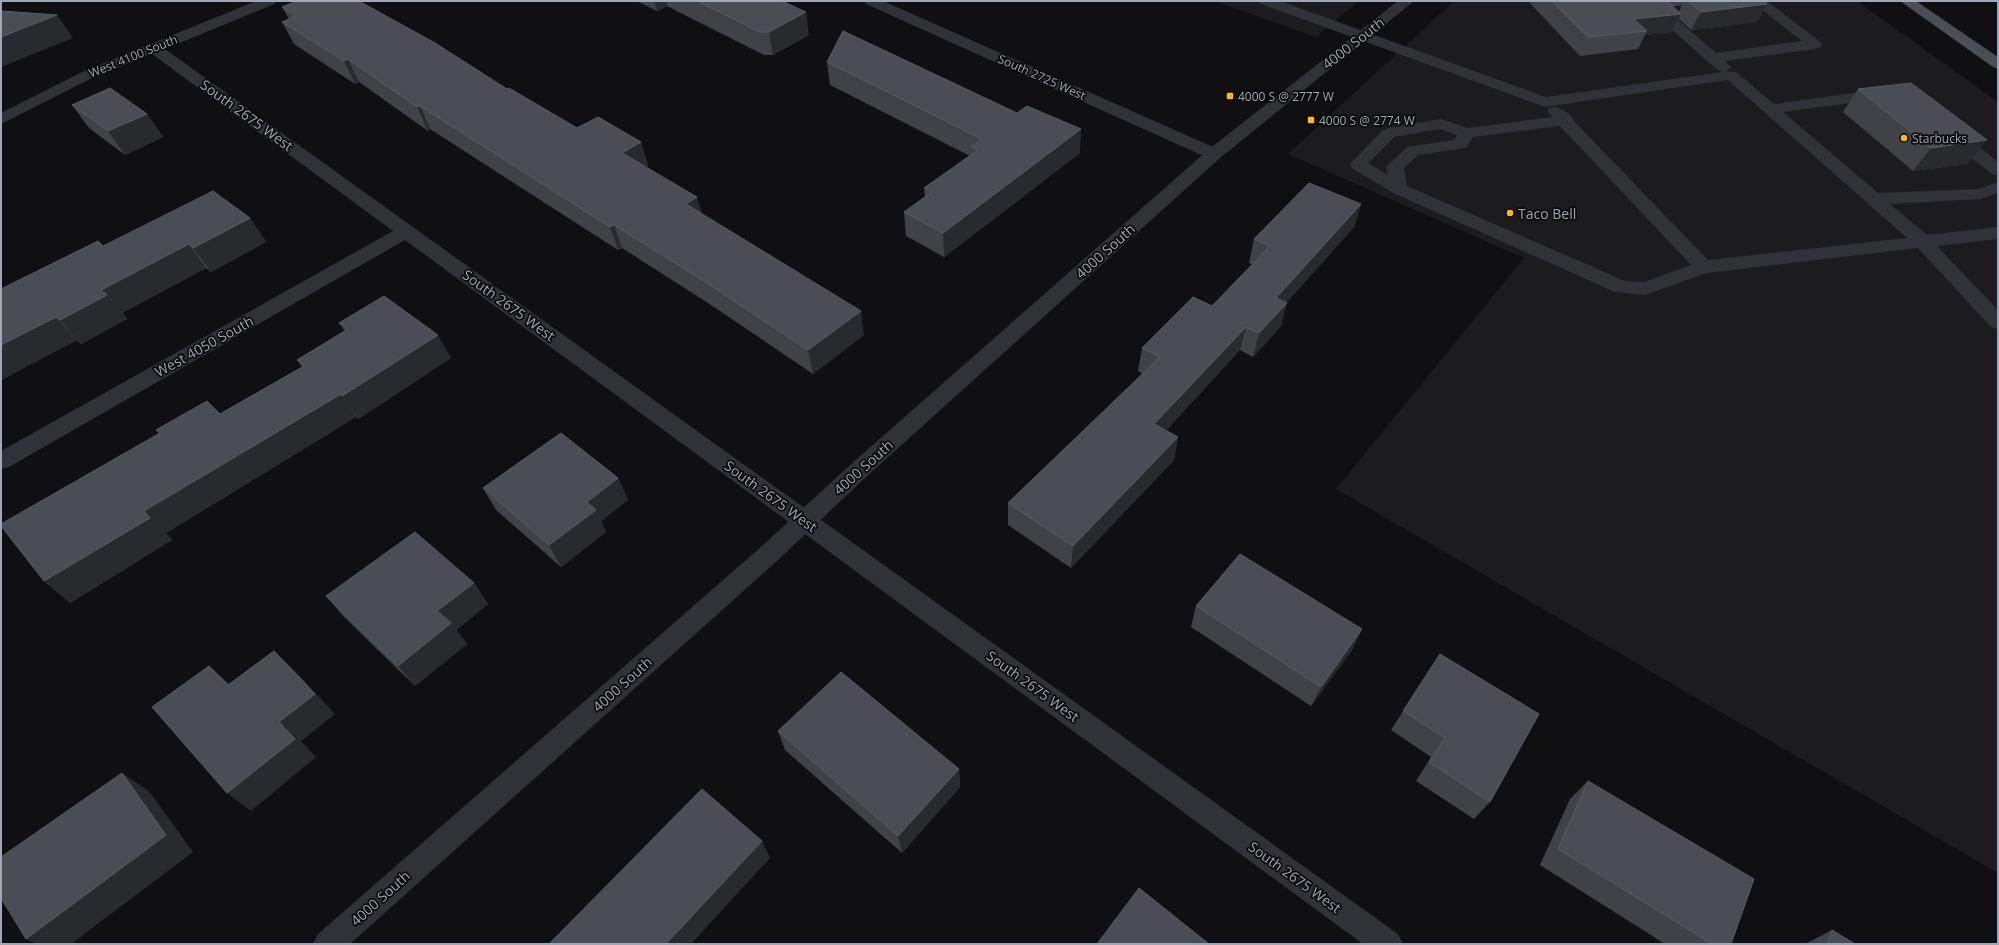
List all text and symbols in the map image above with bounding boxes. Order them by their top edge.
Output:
street label: 4000 South [1318,13,1388,73]
street label: West 4100 South [86,30,180,82]
street label: South 2725 West [995,50,1089,104]
street label: South 2675 West [197,75,297,155]
place label: 4000 S @ 2777 W [1238,88,1334,105]
marker: 4000 S @ 2777 W [1225,91,1235,101]
place label: 4000 S @ 2774 W [1319,112,1415,129]
marker: 4000 S @ 2774 W [1306,115,1316,125]
place label: Starbucks [1912,130,1967,147]
marker: Starbucks [1899,133,1909,143]
place label: Taco Bell [1518,204,1576,223]
marker: Taco Bell [1505,208,1515,218]
street label: 4000 South [1071,219,1139,283]
street label: South 2675 West [459,265,559,345]
street label: West 4050 South [151,311,257,381]
street label: 4000 South [829,435,897,499]
street label: South 2675 West [721,456,821,536]
street label: South 2675 West [983,646,1083,726]
street label: 4000 South [588,652,656,716]
street label: South 2675 West [1245,837,1345,917]
street label: 4000 South [346,866,414,930]

